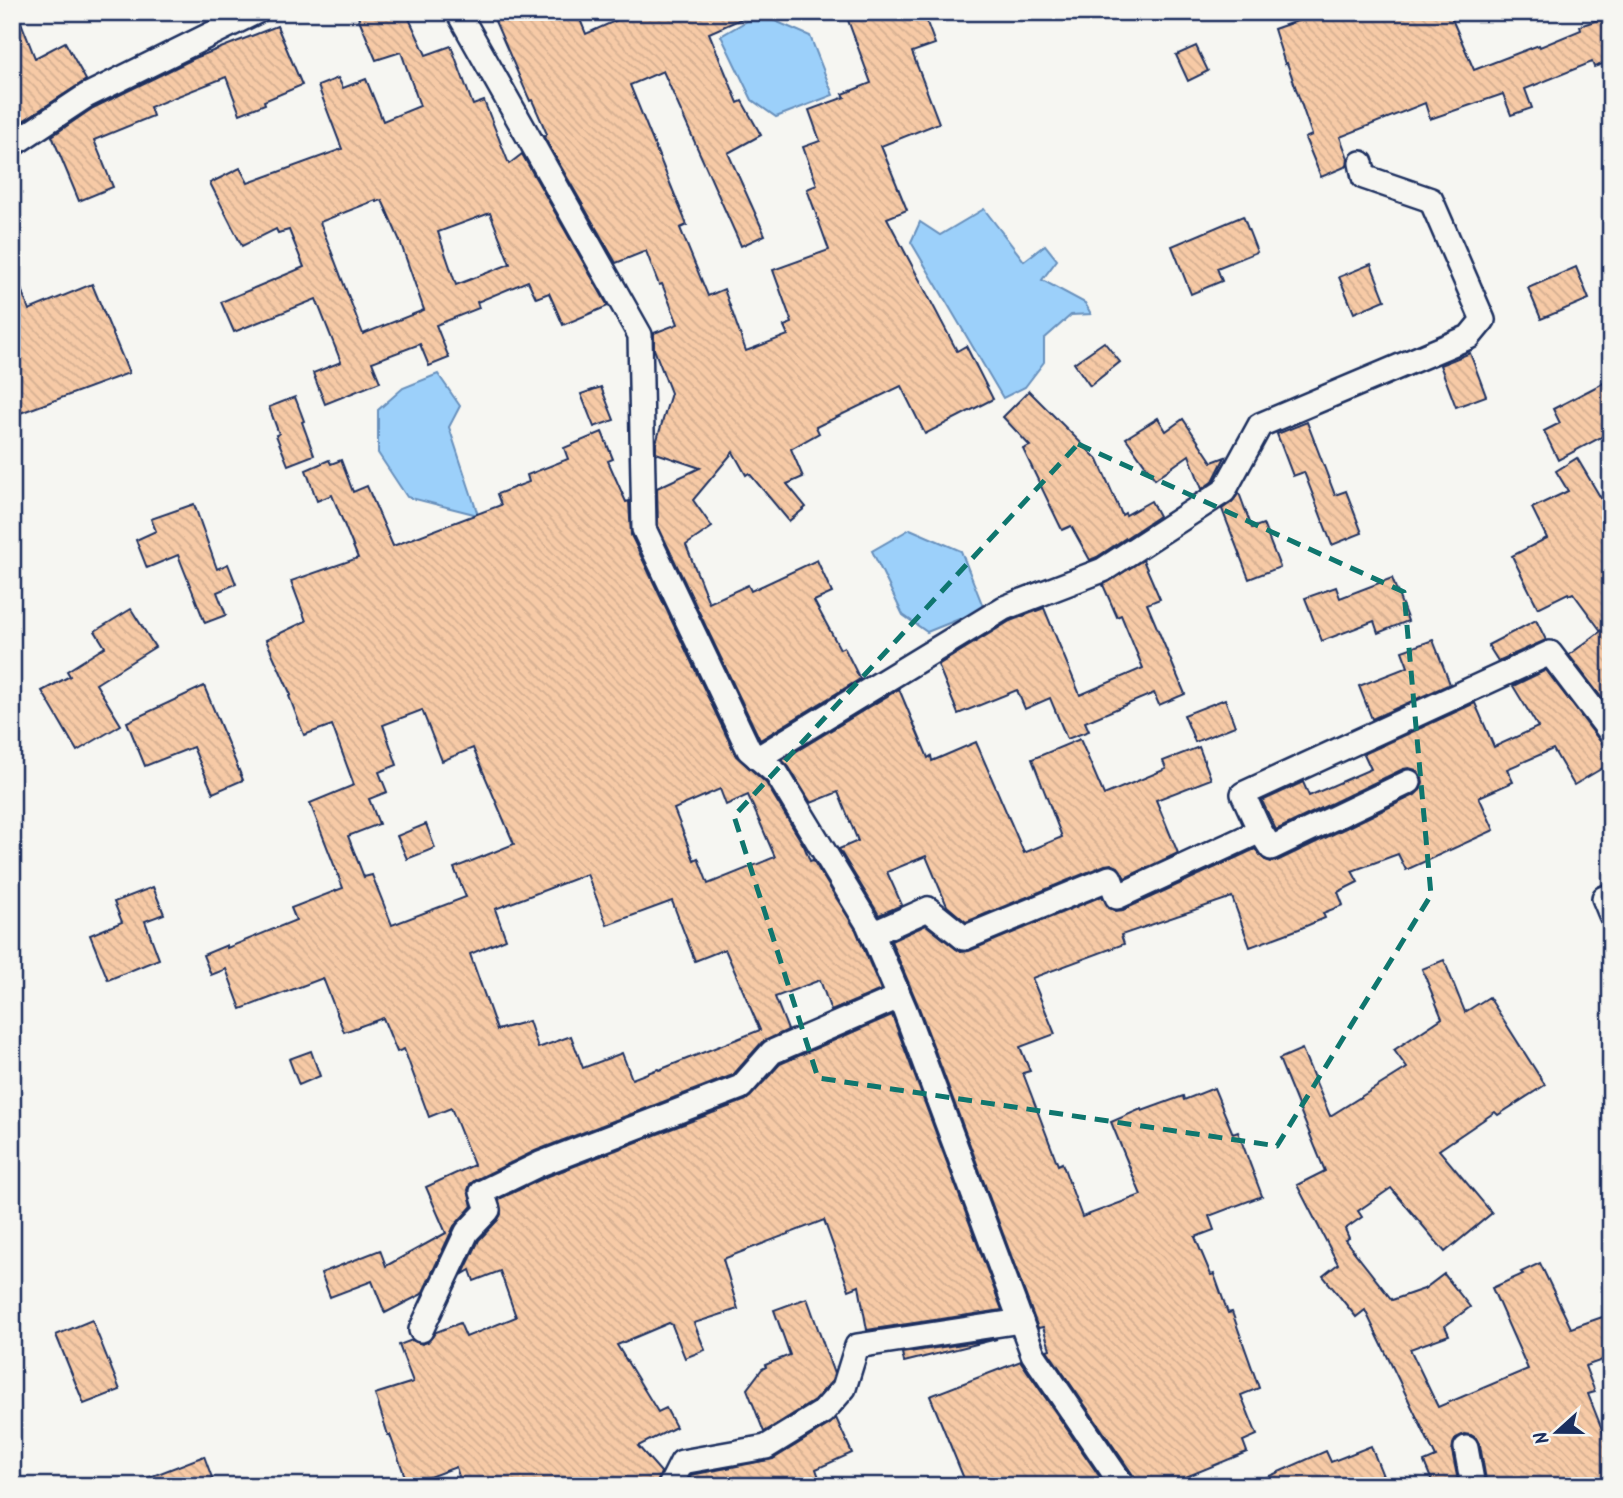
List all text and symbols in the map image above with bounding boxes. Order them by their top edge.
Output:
north arrow [1522,1396,1592,1466]
text: N [1527,1426,1559,1448]

